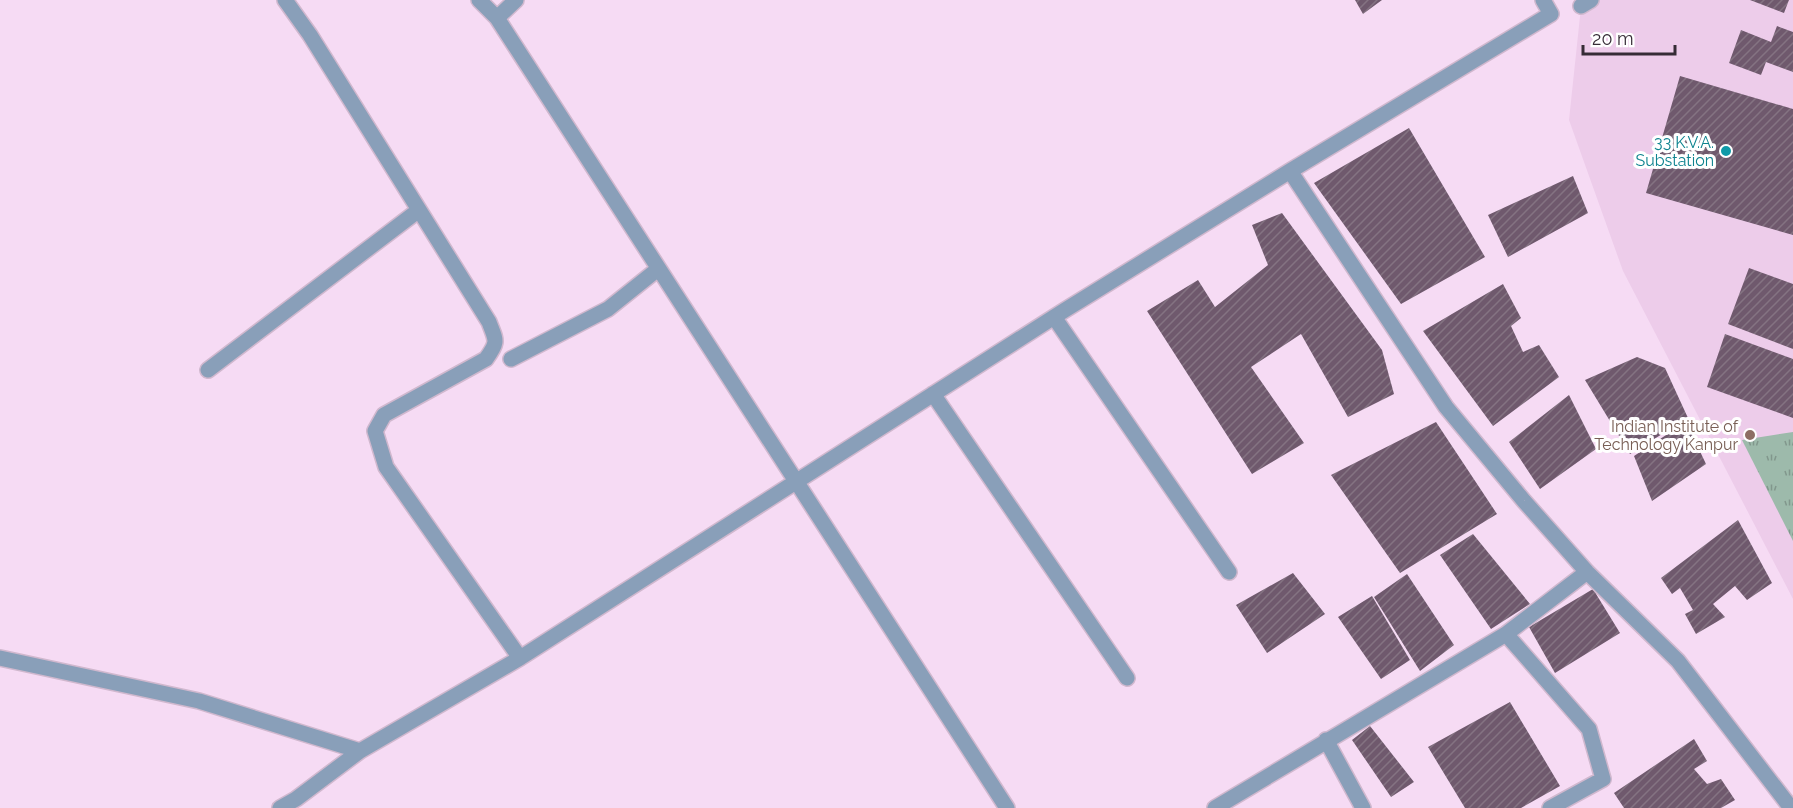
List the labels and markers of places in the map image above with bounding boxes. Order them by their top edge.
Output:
place label: 33 K.V.A. Substation [1635,133,1714,170]
marker: 33 K.V.A. Substation [1719,144,1733,158]
place label: Indian Institute of Technology Kanpur [1594,417,1739,454]
marker: Indian Institute of Technology Kanpur [1743,428,1757,442]

